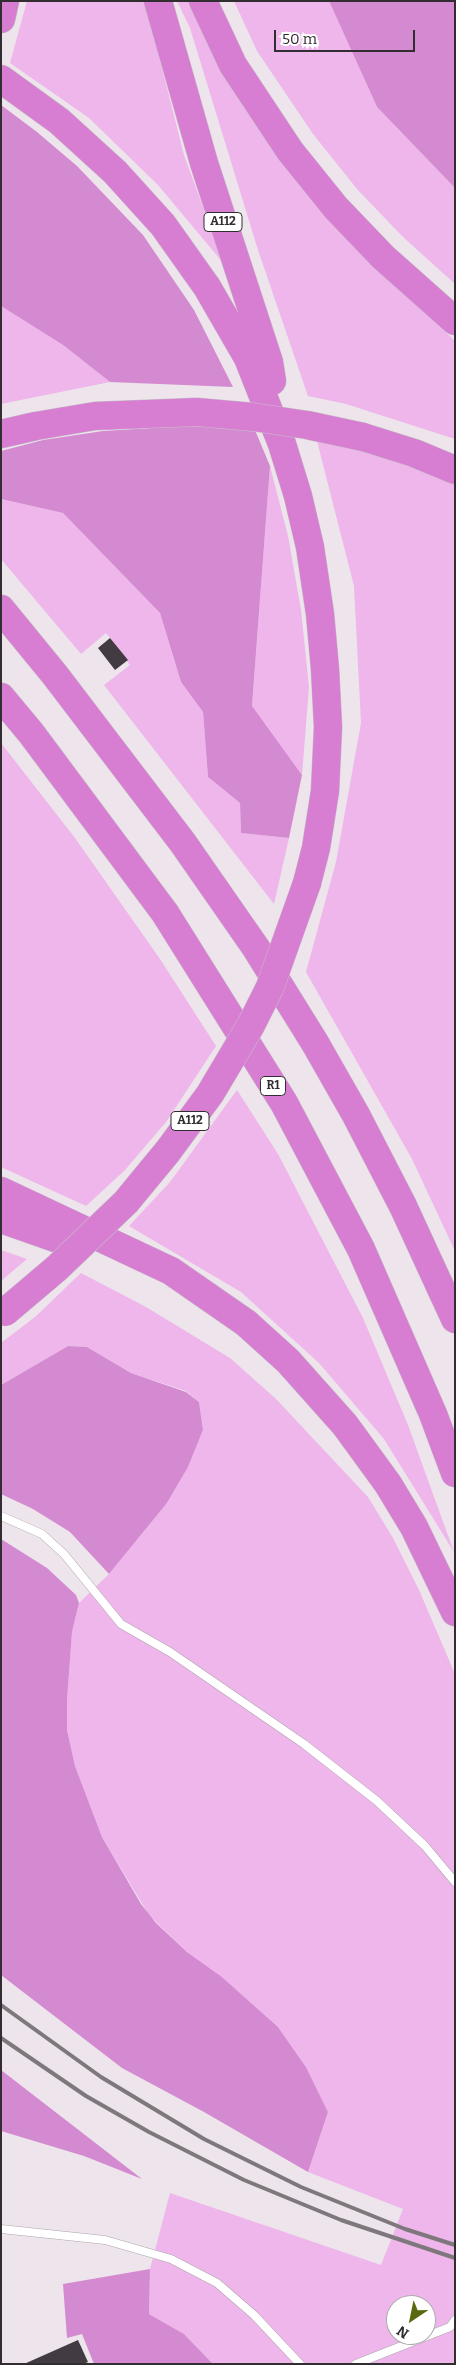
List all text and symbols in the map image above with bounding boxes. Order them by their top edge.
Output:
scale bar [276,20,417,52]
text: 50 m [282,30,317,48]
road number: A112 [204,212,242,232]
road number: R1 [260,1076,286,1096]
road number: A112 [171,1112,209,1130]
north arrow [386,2295,436,2345]
text: N [394,2322,412,2342]

